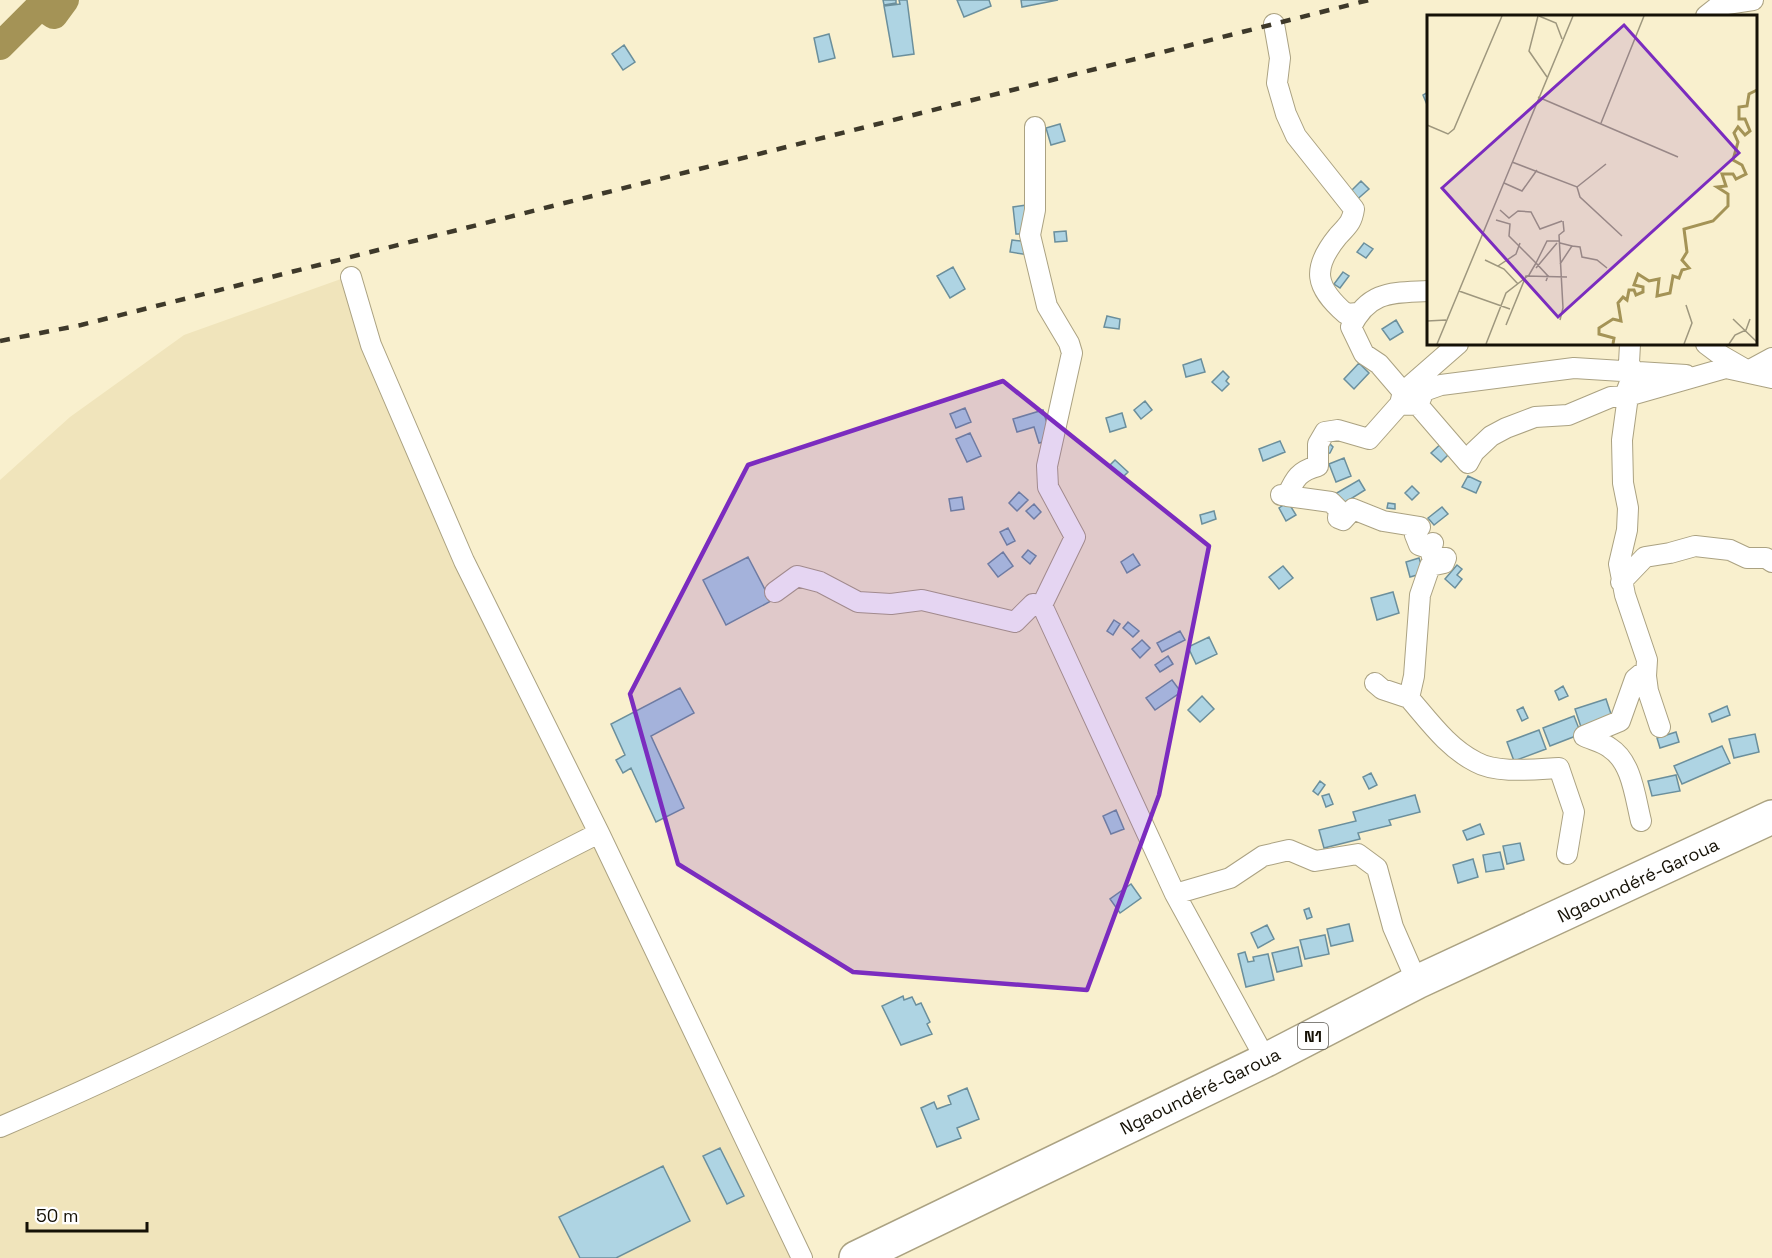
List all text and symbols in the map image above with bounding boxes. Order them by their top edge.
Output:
inset map [1427,15,1757,345]
street label: Ngaoundéré-Garoua [1554,832,1722,928]
road number: N1 [1298,1023,1328,1049]
street label: Ngaoundéré-Garoua [1116,1042,1284,1140]
scale bar [27,1195,147,1233]
text: 50 m [36,1204,78,1227]

